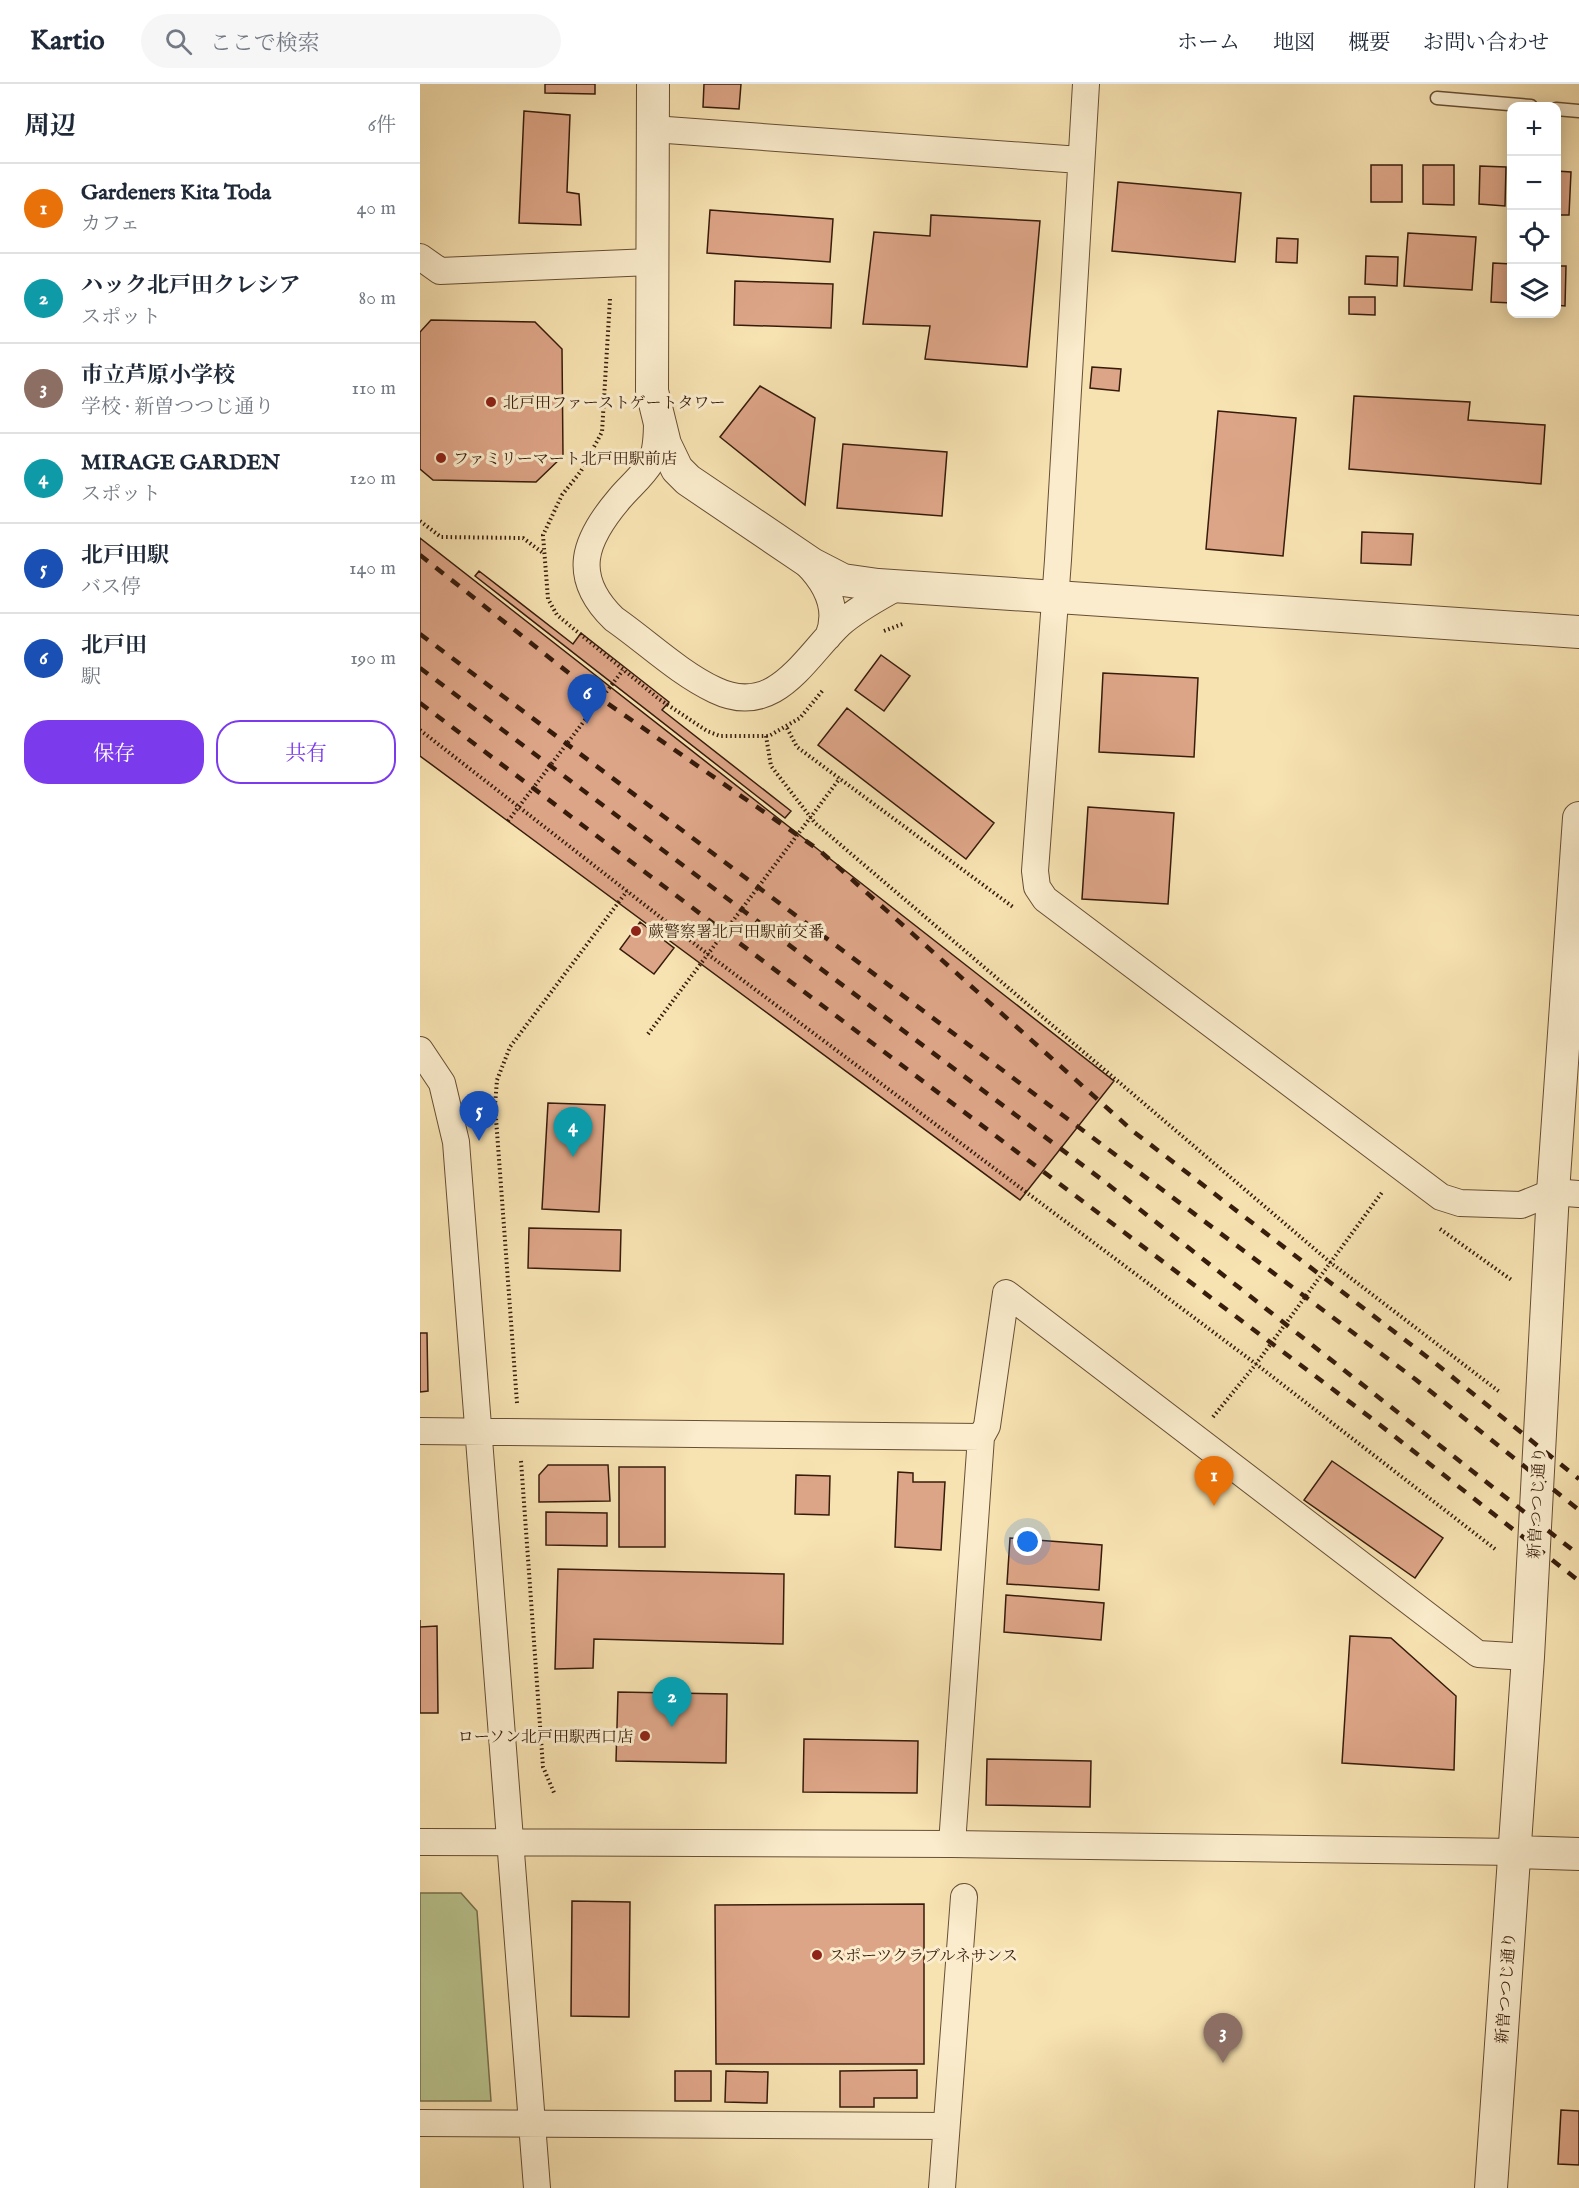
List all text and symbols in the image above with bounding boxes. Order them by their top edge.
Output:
search box [141,14,561,68]
text: Kartio [30,24,105,59]
icon: search [162,25,195,58]
text: ここで検索 [210,30,320,58]
text: ホーム [1177,30,1240,57]
text: 地図 [1273,30,1315,57]
text: 概要 [1348,30,1390,57]
text: お問い合わせ [1423,30,1549,57]
map controls [1507,102,1561,318]
button: + [1507,102,1561,156]
text: 周辺 [24,110,76,143]
text: 6件 [368,113,396,138]
button: − [1507,156,1561,210]
text: Gardeners Kita Toda [81,179,271,207]
text: 1 [40,196,47,221]
text: 40 m [357,196,396,221]
button: locate [1507,210,1561,264]
text: カフェ [81,212,140,237]
button: layers [1507,264,1561,318]
text: ハック北戸田クレシア [81,272,300,300]
text: 2 [39,286,48,311]
text: 80 m [359,286,396,311]
text: スポット [81,305,161,330]
text: 市立芦原小学校 [81,362,235,390]
text: 3 [40,376,47,401]
text: 110 m [352,376,396,401]
place label: 北戸田ファーストゲートタワー [503,394,726,414]
text: 学校 · 新曽つつじ通り [81,395,274,420]
marker: 北戸田ファーストゲートタワー [484,395,498,409]
text: MIRAGE GARDEN [81,449,280,477]
place label: ファミリーマート北戸田駅前店 [453,450,677,470]
marker: ファミリーマート北戸田駅前店 [434,451,448,465]
text: 4 [39,466,48,491]
text: 120 m [350,466,396,491]
text: スポット [81,482,161,507]
text: 北戸田駅 [81,542,169,570]
text: 5 [40,556,47,581]
text: 140 m [349,556,396,581]
text: バス停 [81,575,141,600]
text: 北戸田 [81,632,147,660]
text: 6 [39,646,48,671]
text: 190 m [350,646,396,671]
text: 駅 [81,665,101,690]
pin: 6 [568,674,606,724]
button: 保存 [24,720,204,784]
button: 共有 [216,720,396,784]
place label: 蕨警察署北戸田駅前交番 [648,923,824,943]
marker: 蕨警察署北戸田駅前交番 [629,924,643,938]
pin: 5 [460,1092,498,1141]
pin: 4 [554,1108,592,1157]
street label: 新曽つつじ通り [1525,1447,1551,1560]
pin: 1 [1194,1456,1234,1506]
your location [1013,1527,1042,1556]
pin: 2 [652,1678,692,1727]
place label: ローソン北戸田駅西口店 [458,1728,633,1748]
marker: ローソン北戸田駅西口店 [638,1729,652,1743]
street label: 新曽つつじ通り [1493,1932,1521,2045]
place label: スポーツクラブルネサンス [829,1947,1018,1967]
marker: スポーツクラブルネサンス [810,1948,824,1962]
pin: 3 [1204,2014,1242,2063]

